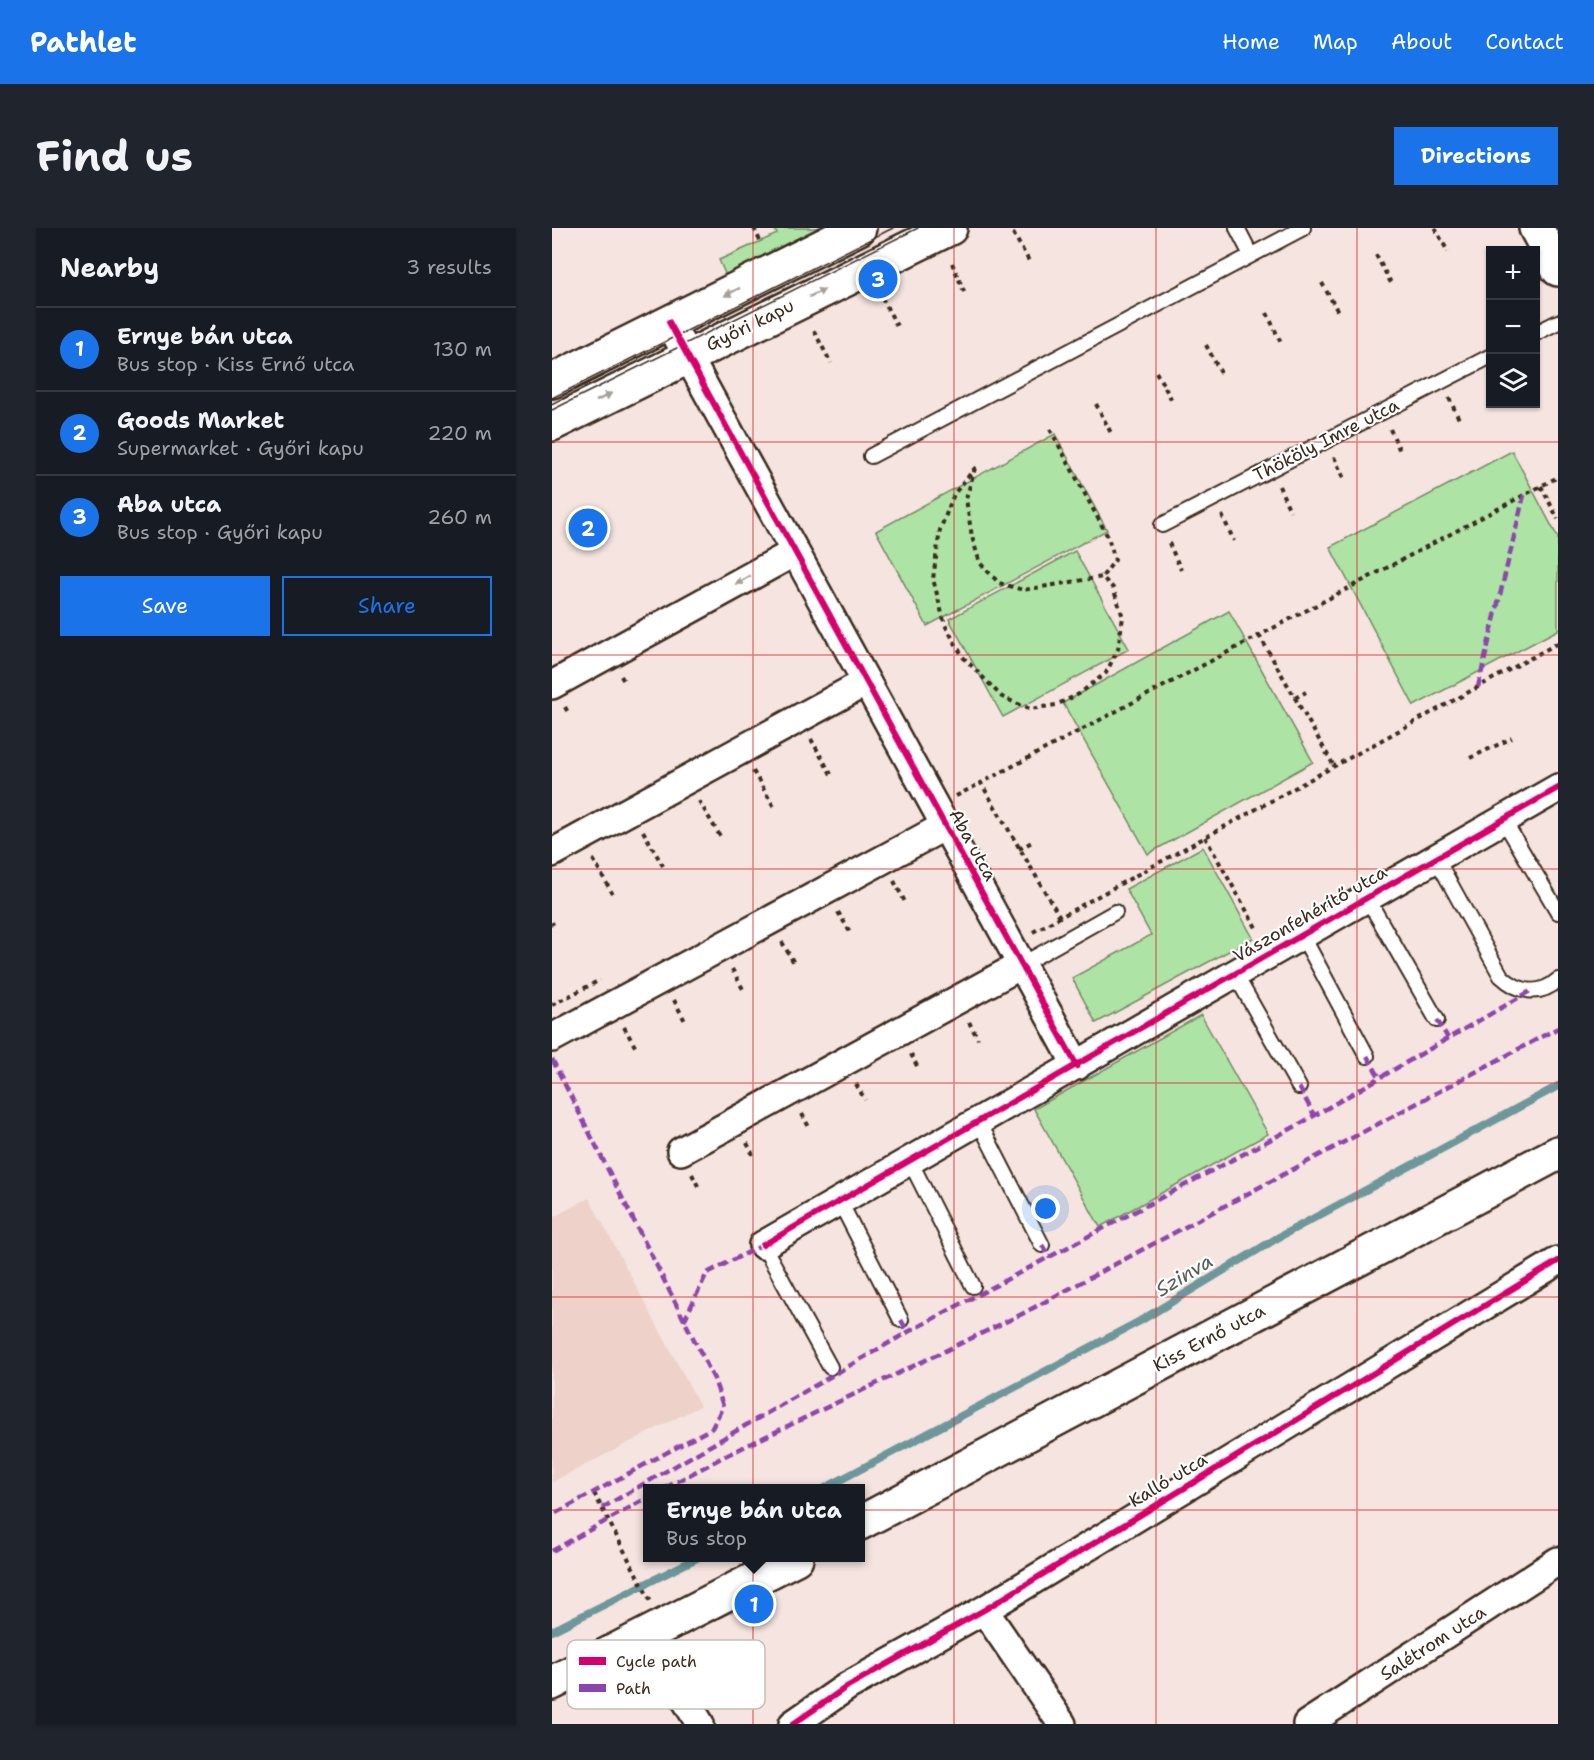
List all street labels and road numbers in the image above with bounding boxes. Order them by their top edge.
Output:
street label: Győri kapu [702,293,798,357]
street label: Thököly Imre utca [1249,393,1403,487]
street label: Aba utca [943,805,1003,885]
street label: Vászonfehérítő utca [1229,860,1391,968]
street label: Kiss Ernő utca [1149,1298,1269,1378]
street label: Kalló utca [1124,1447,1212,1513]
street label: Salétrom utca [1376,1600,1490,1686]

